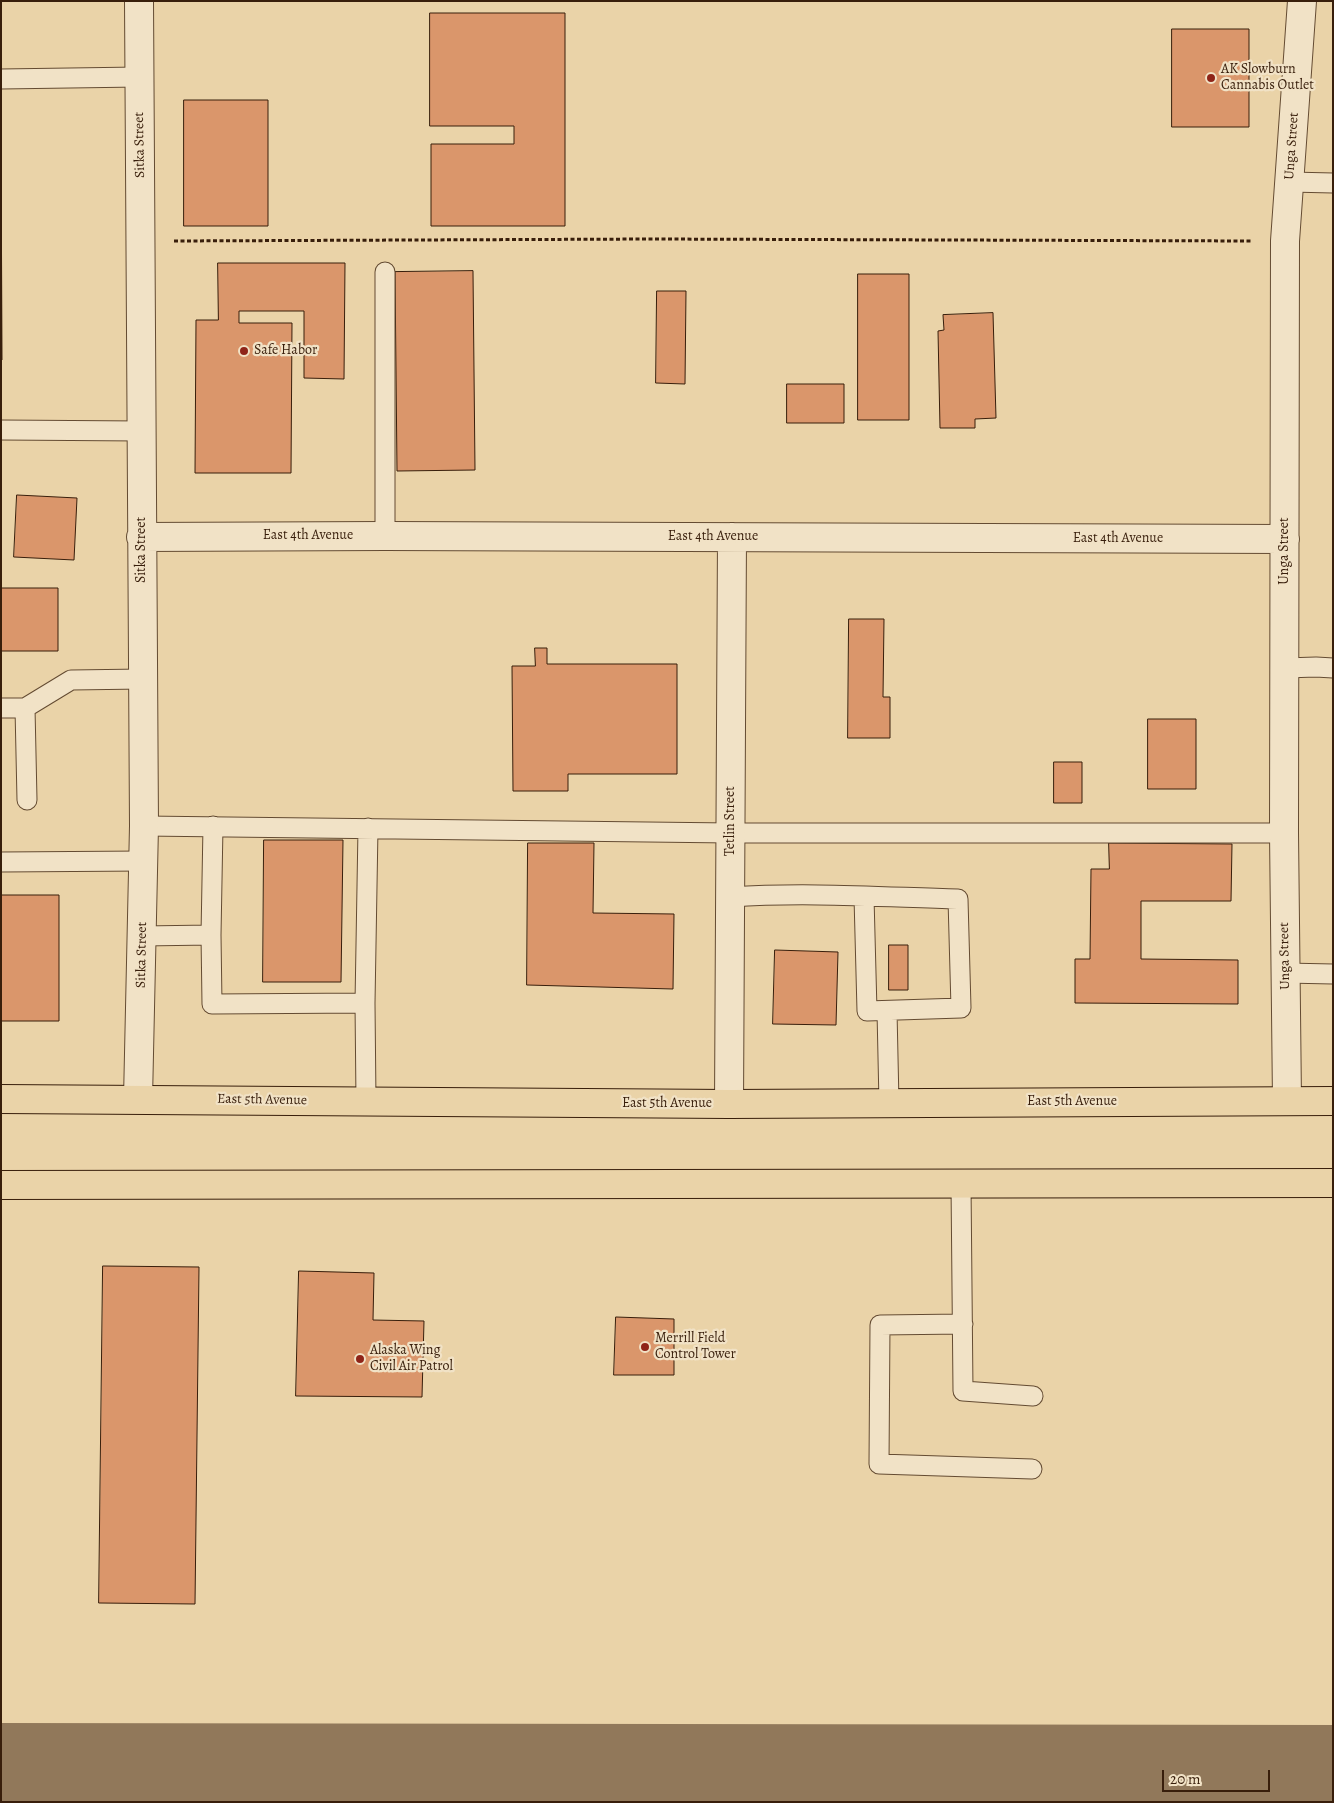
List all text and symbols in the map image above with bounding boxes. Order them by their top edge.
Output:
place label: AK Slowburn Cannabis Outlet [1221,62,1314,94]
marker: AK Slowburn Cannabis Outlet [1205,72,1217,84]
street label: Sitka Street [131,112,149,178]
street label: Unga Street [1281,112,1303,180]
place label: Safe Habor [254,343,317,359]
marker: Safe Habor [238,345,250,357]
street label: Sitka Street [134,517,150,583]
street label: Unga Street [1277,517,1293,585]
street label: East 4th Avenue [263,528,353,544]
street label: East 4th Avenue [668,529,758,545]
street label: East 4th Avenue [1073,531,1163,547]
street label: Tetlin Street [723,786,739,856]
street label: Sitka Street [133,922,151,988]
street label: Unga Street [1276,922,1294,990]
street label: East 5th Avenue [217,1091,307,1109]
street label: East 5th Avenue [1027,1094,1117,1110]
street label: East 5th Avenue [622,1096,712,1112]
place label: Merrill Field Control Tower [655,1331,736,1364]
marker: Merrill Field Control Tower [639,1341,651,1353]
place label: Alaska Wing Civil Air Patrol [370,1343,453,1375]
marker: Alaska Wing Civil Air Patrol [354,1353,366,1365]
scale bar [1164,1760,1272,1792]
text: 20 m [1170,1769,1201,1789]

